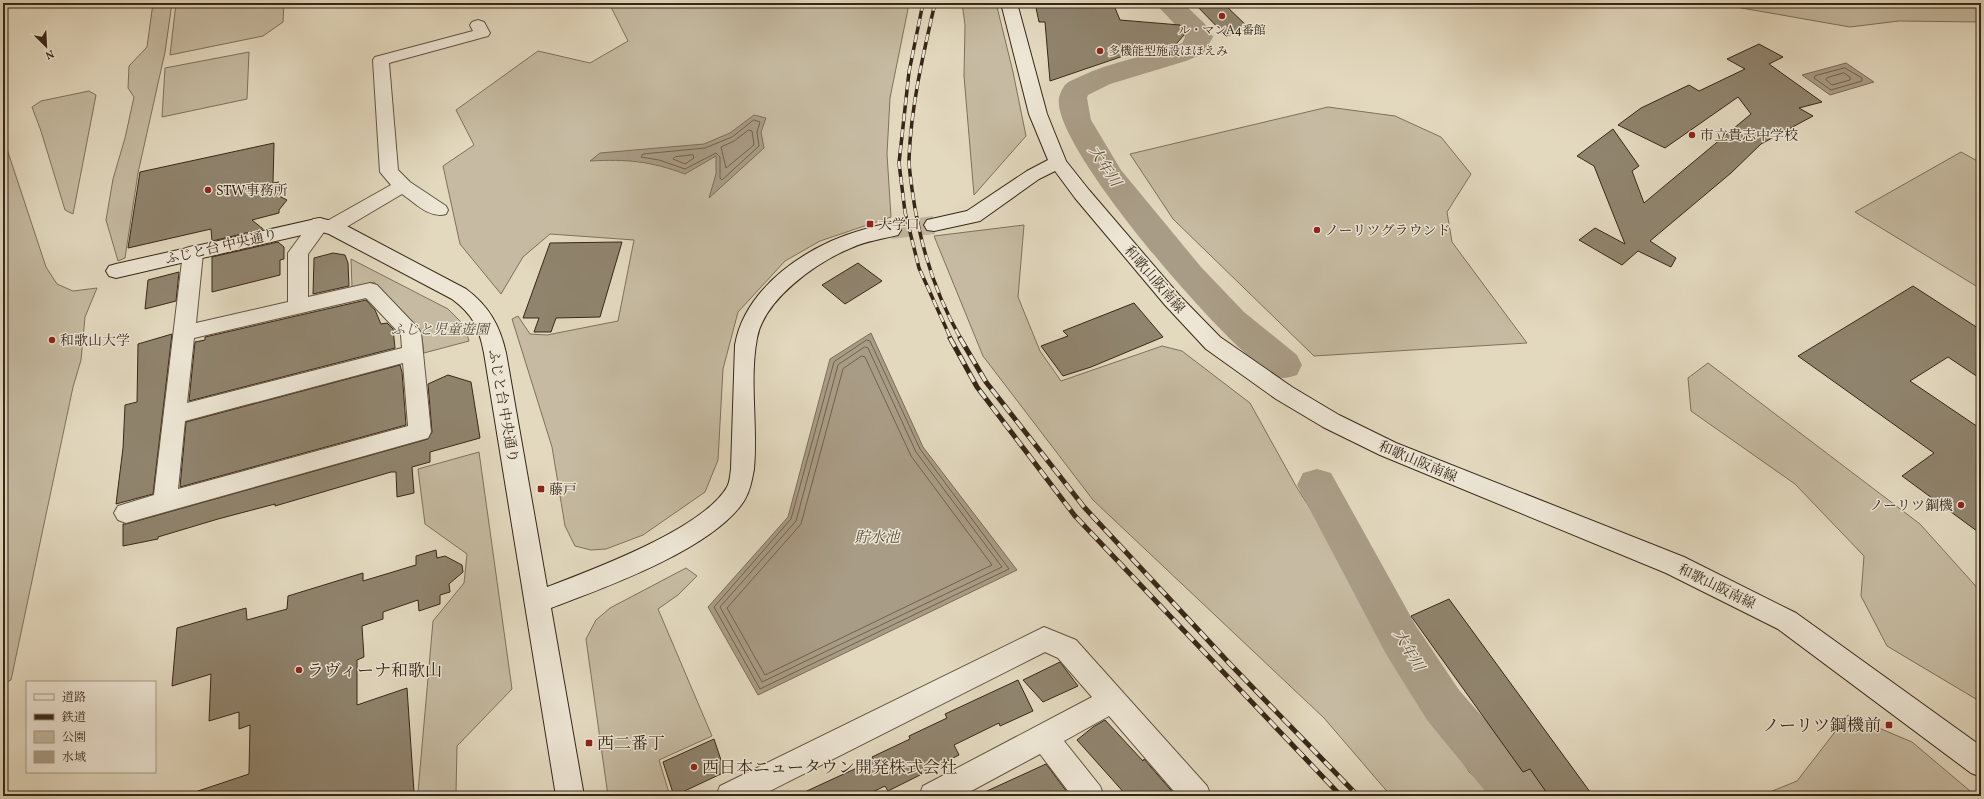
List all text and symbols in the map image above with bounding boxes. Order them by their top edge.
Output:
marker: ル・マンA4番館 [1217,11,1227,21]
place label: ル・マンA4番館 [1178,23,1266,39]
north arrow [26,26,66,66]
place label: 多機能型施設ほほえみ [1108,44,1228,60]
text: N [43,45,56,62]
marker: 多機能型施設ほほえみ [1095,46,1105,56]
place label: 市立貴志中学校 [1700,127,1798,146]
marker: 市立貴志中学校 [1687,130,1697,140]
water label: 大年川 [1083,142,1126,193]
place label: STW事務所 [216,182,287,201]
marker: STW事務所 [203,185,213,195]
place label: 大学口 [878,216,920,235]
marker: 大学口 [865,219,875,229]
place label: ノーリツグラウンド [1325,222,1450,241]
street label: ふじと台 中央通り [163,225,279,270]
marker: ノーリツグラウンド [1312,225,1322,235]
street label: 和歌山阪南線 [1119,242,1189,318]
park label: ふじと児童遊園 [391,321,491,340]
place label: 和歌山大学 [60,332,130,351]
marker: 和歌山大学 [47,335,57,345]
street label: ふじと台 中央通り [483,348,522,464]
street label: 和歌山阪南線 [1375,437,1460,488]
place label: 藤戸 [549,481,577,500]
marker: 藤戸 [536,484,546,494]
place label: ノーリツ鋼機 [1869,497,1953,516]
marker: ノーリツ鋼機 [1956,500,1966,510]
water label: 貯水池 [854,528,901,549]
street label: 和歌山阪南線 [1674,560,1758,614]
water label: 大年川 [1387,626,1429,677]
place label: ラヴィーナ和歌山 [307,660,442,683]
marker: ラヴィーナ和歌山 [294,665,304,675]
legend [26,681,156,773]
text: 道路 [62,690,86,706]
text: 鉄道 [61,710,86,726]
place label: ノーリツ鋼機前 [1763,715,1881,738]
marker: ノーリツ鋼機前 [1884,720,1894,730]
text: 公園 [62,730,86,746]
place label: 西二番丁 [597,733,665,756]
marker: 西二番丁 [584,738,594,748]
text: 水域 [62,750,86,766]
place label: 西日本ニュータウン開発株式会社 [702,757,957,780]
marker: 西日本ニュータウン開発株式会社 [689,762,699,772]

